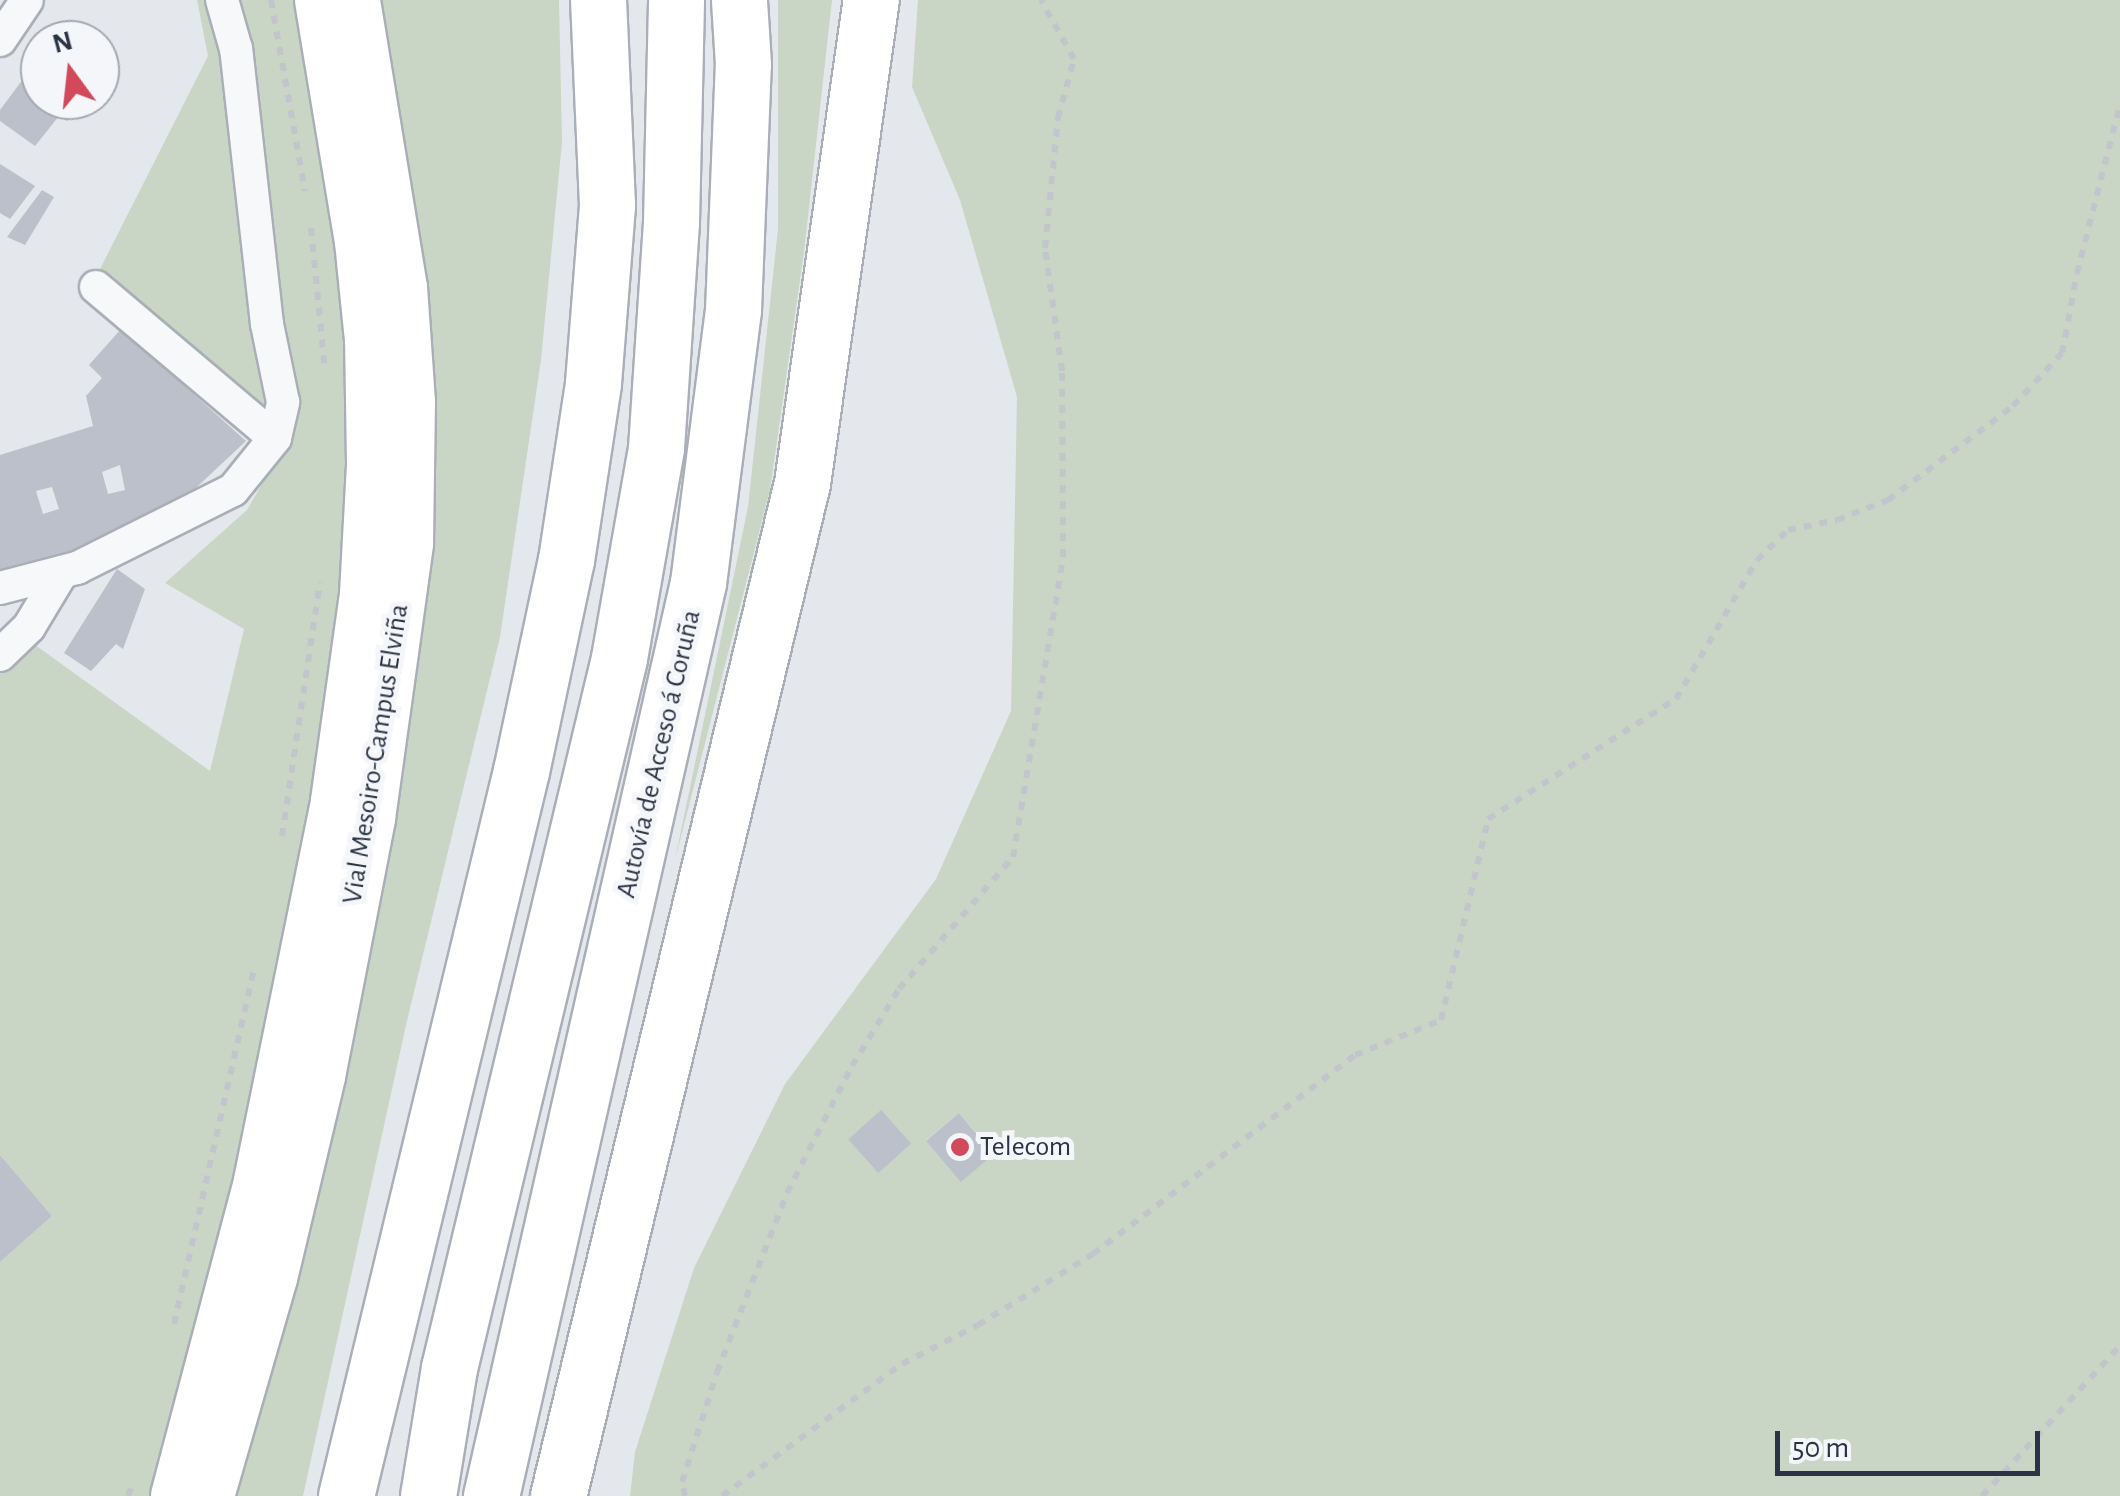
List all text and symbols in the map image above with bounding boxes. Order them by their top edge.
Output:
north arrow [20,20,120,120]
text: N [50,27,76,59]
street label: Vial Mesoiro-Campus Elviña [336,602,416,906]
street label: Autovía de Acceso á Coruña [610,607,708,901]
place label: Telecom [980,1130,1071,1164]
marker: Telecom [949,1136,971,1158]
scale bar [1780,1411,2045,1473]
text: 50 m [1792,1433,1849,1463]

